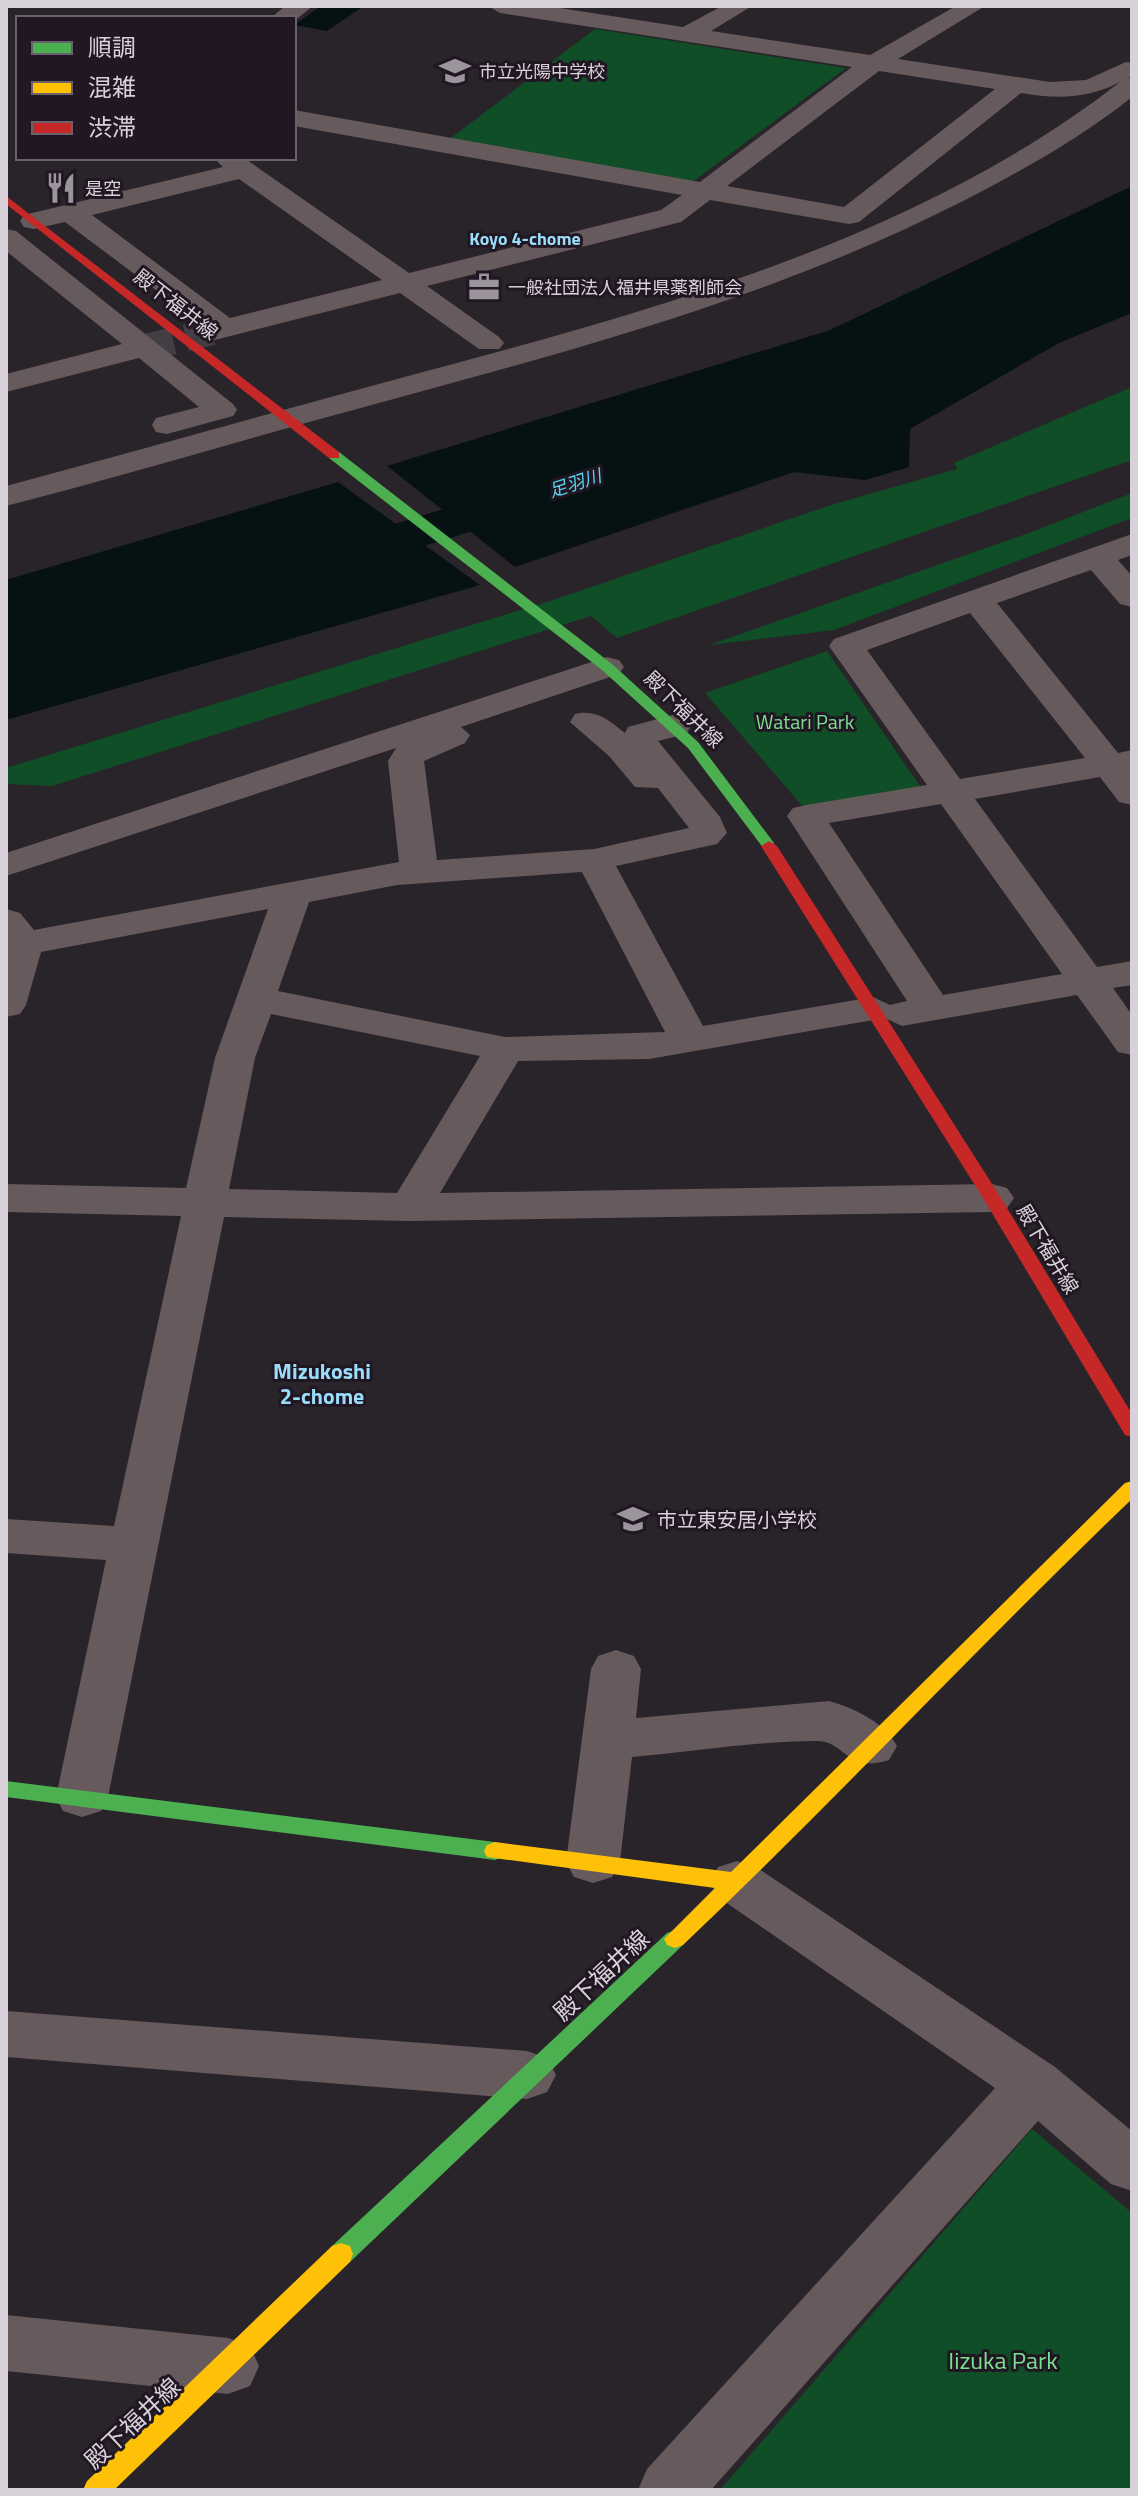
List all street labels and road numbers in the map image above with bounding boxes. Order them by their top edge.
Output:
street label: 殿下福井線 [127,261,225,347]
street label: 殿下福井線 [637,663,731,755]
street label: 殿下福井線 [1009,1198,1087,1300]
street label: 殿下福井線 [545,1921,657,2029]
street label: 殿下福井線 [76,2369,188,2477]

